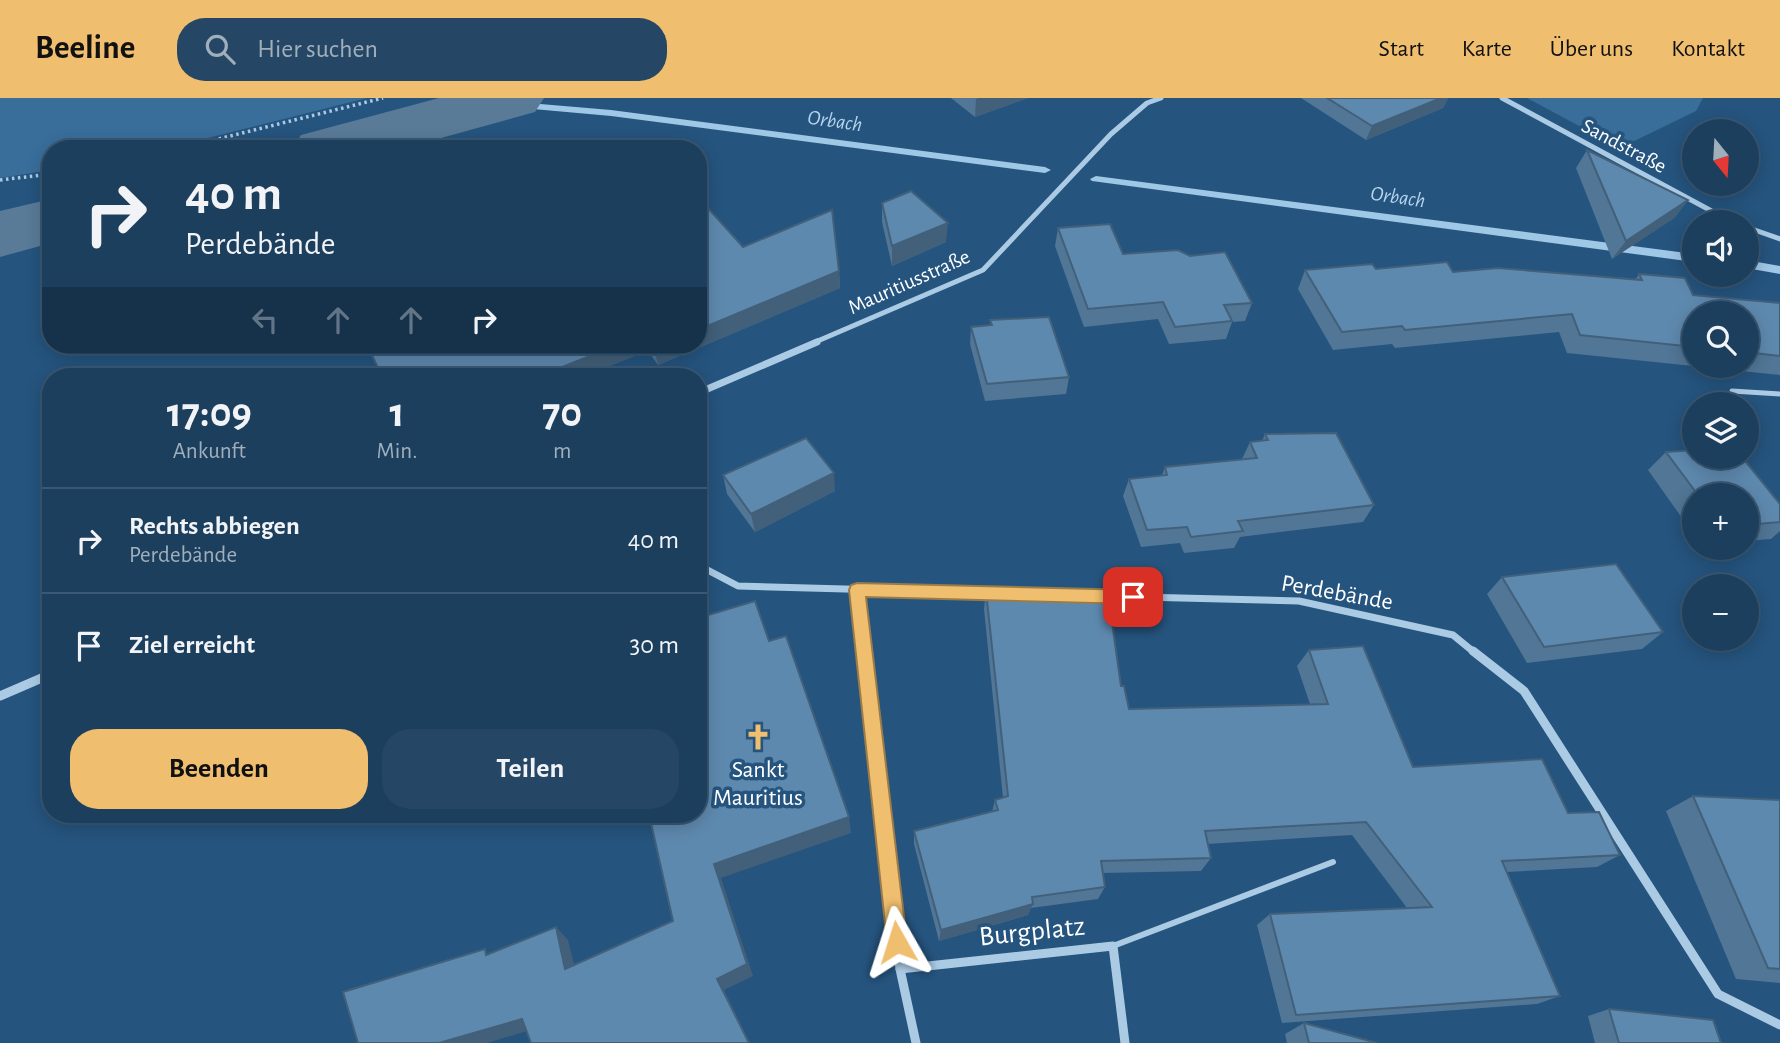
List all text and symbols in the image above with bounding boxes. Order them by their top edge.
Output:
search box [177,18,667,81]
icon: search [201,30,239,68]
text: Beeline [35,32,135,65]
text: Hier suchen [257,36,378,62]
text: Start [1379,37,1424,61]
text: Karte [1462,37,1512,61]
text: Über uns [1550,37,1633,61]
text: Kontakt [1671,37,1745,61]
water label: Orbach [806,107,864,135]
street label: Sandstraße [1578,115,1670,177]
north arrow [1682,119,1759,196]
map controls [1682,119,1759,651]
icon: right [70,168,161,259]
text: 40 m [185,170,282,219]
water label: Orbach [1369,183,1427,211]
button: sound [1682,210,1759,287]
text: Perdebände [185,228,335,260]
street label: Mauritiusstraße [845,246,973,318]
icon: left [246,301,284,339]
icon: ahead [319,301,357,339]
icon: ahead [392,301,430,339]
icon: right [465,301,503,339]
button: search [1682,301,1759,378]
text: 17:09 [167,392,252,434]
text: 1 [389,392,405,434]
text: 70 [542,392,582,434]
button: layers [1682,392,1759,469]
text: Ankunft [173,440,246,463]
text: Min. [377,440,417,463]
text: m [553,440,571,463]
button: + [1682,483,1759,560]
text: Rechts abbiegen [129,513,300,539]
icon: right [70,522,108,560]
text: 40 m [628,527,679,553]
text: Perdebände [129,544,237,567]
pin [1103,567,1163,627]
street label: Perdebände [1279,571,1395,615]
button: − [1682,574,1759,651]
icon: arrive [1114,578,1152,616]
icon: arrive [70,627,108,665]
text: Ziel erreicht [129,632,255,658]
text: 30 m [629,632,679,658]
church icon: Sankt Mauritius [743,722,773,752]
button: Beenden [70,729,368,809]
button: Teilen [382,729,679,809]
place label: Sankt Mauritius [713,758,803,810]
position arrow [860,905,934,979]
street label: Burgplatz [978,913,1086,951]

